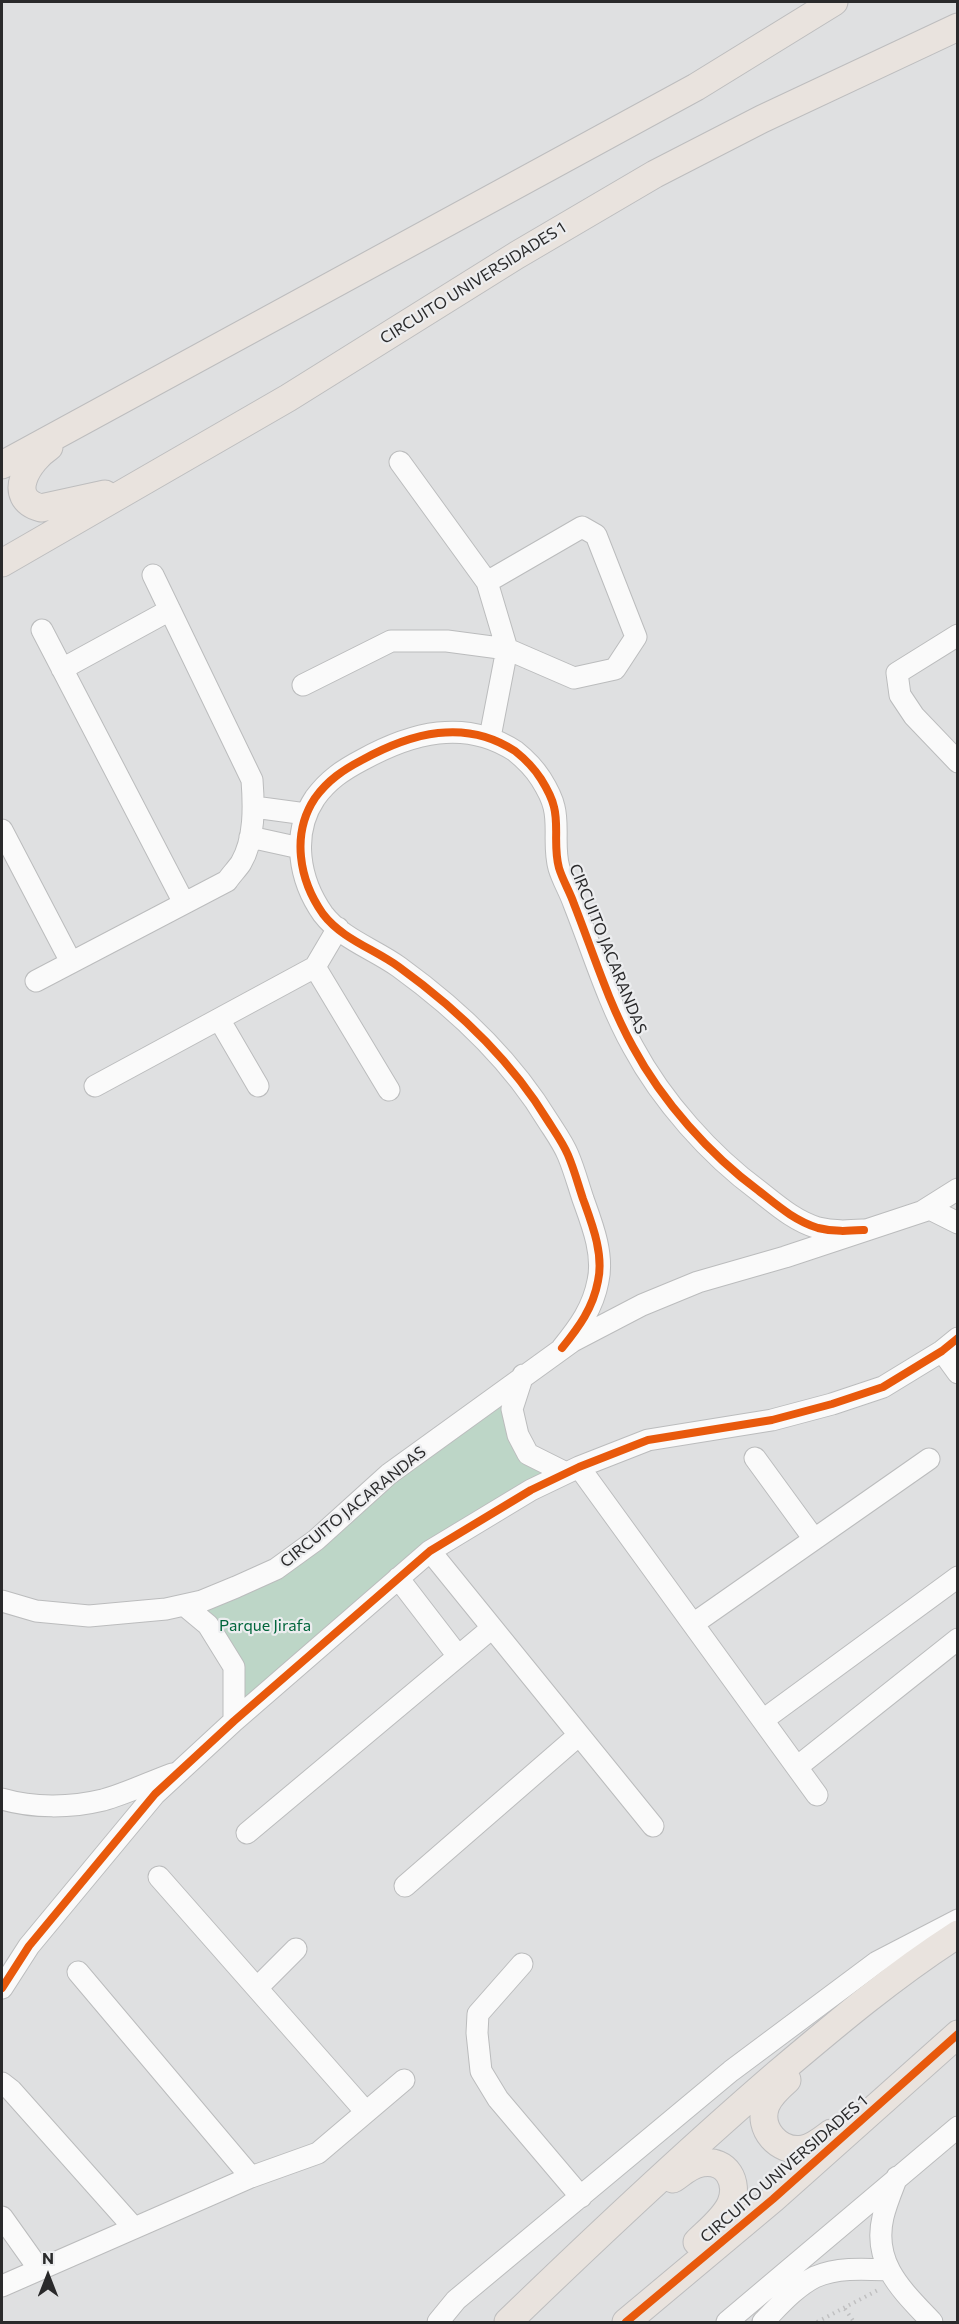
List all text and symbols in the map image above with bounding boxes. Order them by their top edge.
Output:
street label: CIRCUITO UNIVERSIDADES 1 [377,218,569,348]
street label: CIRCUITO JACARANDAS [565,861,651,1037]
street label: CIRCUITO JACARANDAS [276,1442,430,1572]
park label: Parque Jirafa [219,1616,311,1636]
street label: CIRCUITO UNIVERSIDADES 1 [697,2091,871,2247]
north arrow [18,2246,78,2306]
text: N [42,2248,54,2267]

